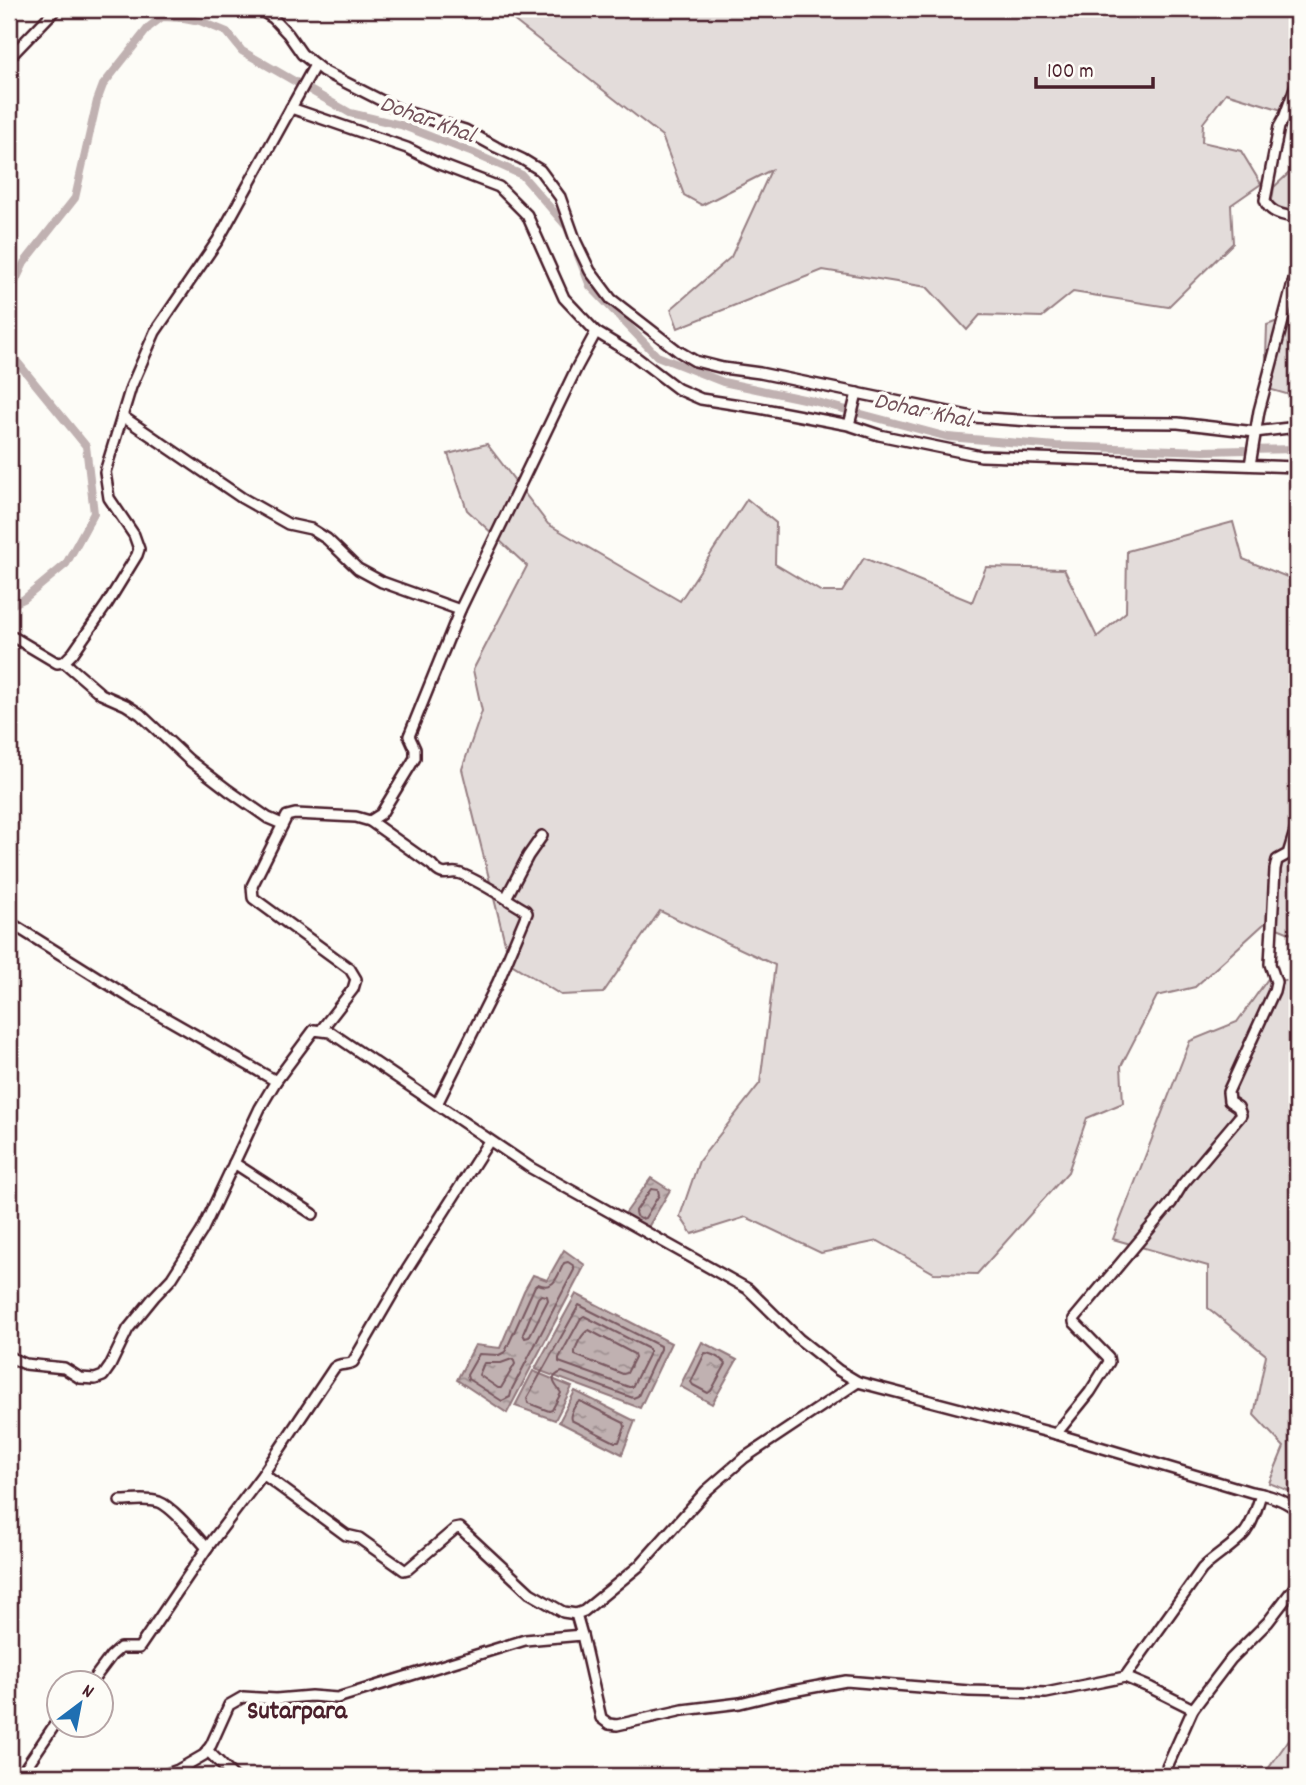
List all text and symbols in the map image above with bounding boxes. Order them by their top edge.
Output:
scale bar [1036,46,1154,90]
text: 100 m [1047,58,1094,88]
water label: Dohar Khal [375,88,481,154]
water label: Dohar Khal [871,385,976,439]
north arrow [46,1670,116,1740]
text: N [76,1679,98,1706]
district label: Sutarpara [247,1694,348,1731]

